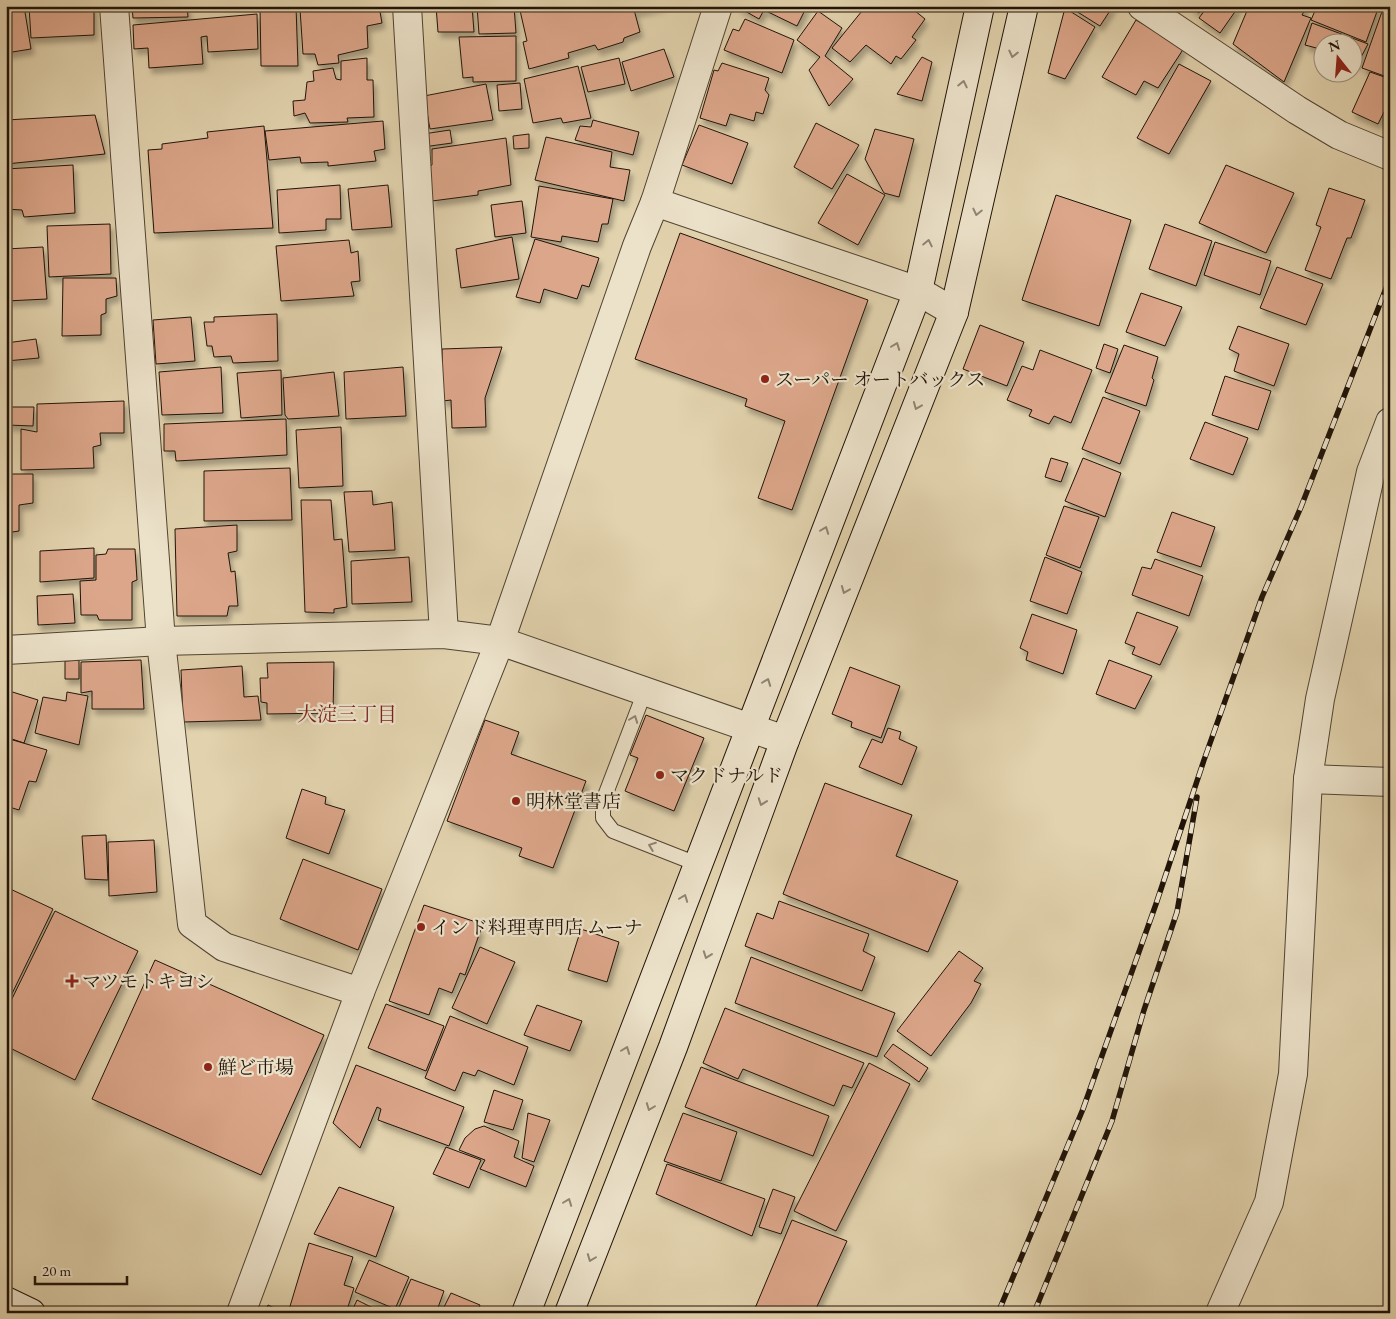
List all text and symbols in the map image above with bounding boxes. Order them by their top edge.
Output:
north arrow [1314,32,1364,82]
text: N [1326,35,1343,56]
one-way arrow [1008,49,1019,58]
one-way arrow [957,80,968,89]
one-way arrow [972,208,983,217]
one-way arrow [922,239,933,248]
one-way arrow [890,342,901,351]
place label: スーパー オートバックス [775,367,985,392]
marker: スーパー オートバックス [759,373,771,385]
one-way arrow [913,401,923,410]
one-way arrow [819,526,829,535]
one-way arrow [840,585,850,593]
one-way arrow [761,678,771,686]
district label: 大淀三丁目 [297,701,397,727]
one-way arrow [628,715,639,724]
place label: マクドナルド [670,763,783,788]
marker: マクドナルド [654,769,666,781]
place label: 明林堂書店 [526,789,621,814]
marker: 明林堂書店 [510,795,522,807]
one-way arrow [758,797,768,806]
one-way arrow [648,842,657,852]
one-way arrow [678,894,688,903]
place label: インド料理専門店 ムーナ [431,915,643,940]
marker: インド料理専門店 ムーナ [415,921,427,933]
one-way arrow [703,950,713,959]
place label: マツモトキヨシ [82,969,214,994]
marker: マツモトキヨシ [66,975,78,987]
one-way arrow [620,1046,631,1055]
place label: 鮮ど市場 [218,1055,294,1080]
marker: 鮮ど市場 [202,1061,214,1073]
one-way arrow [646,1102,656,1111]
one-way arrow [562,1198,573,1207]
one-way arrow [586,1253,597,1262]
scale bar [35,1254,128,1286]
text: 20 m [42,1261,71,1280]

